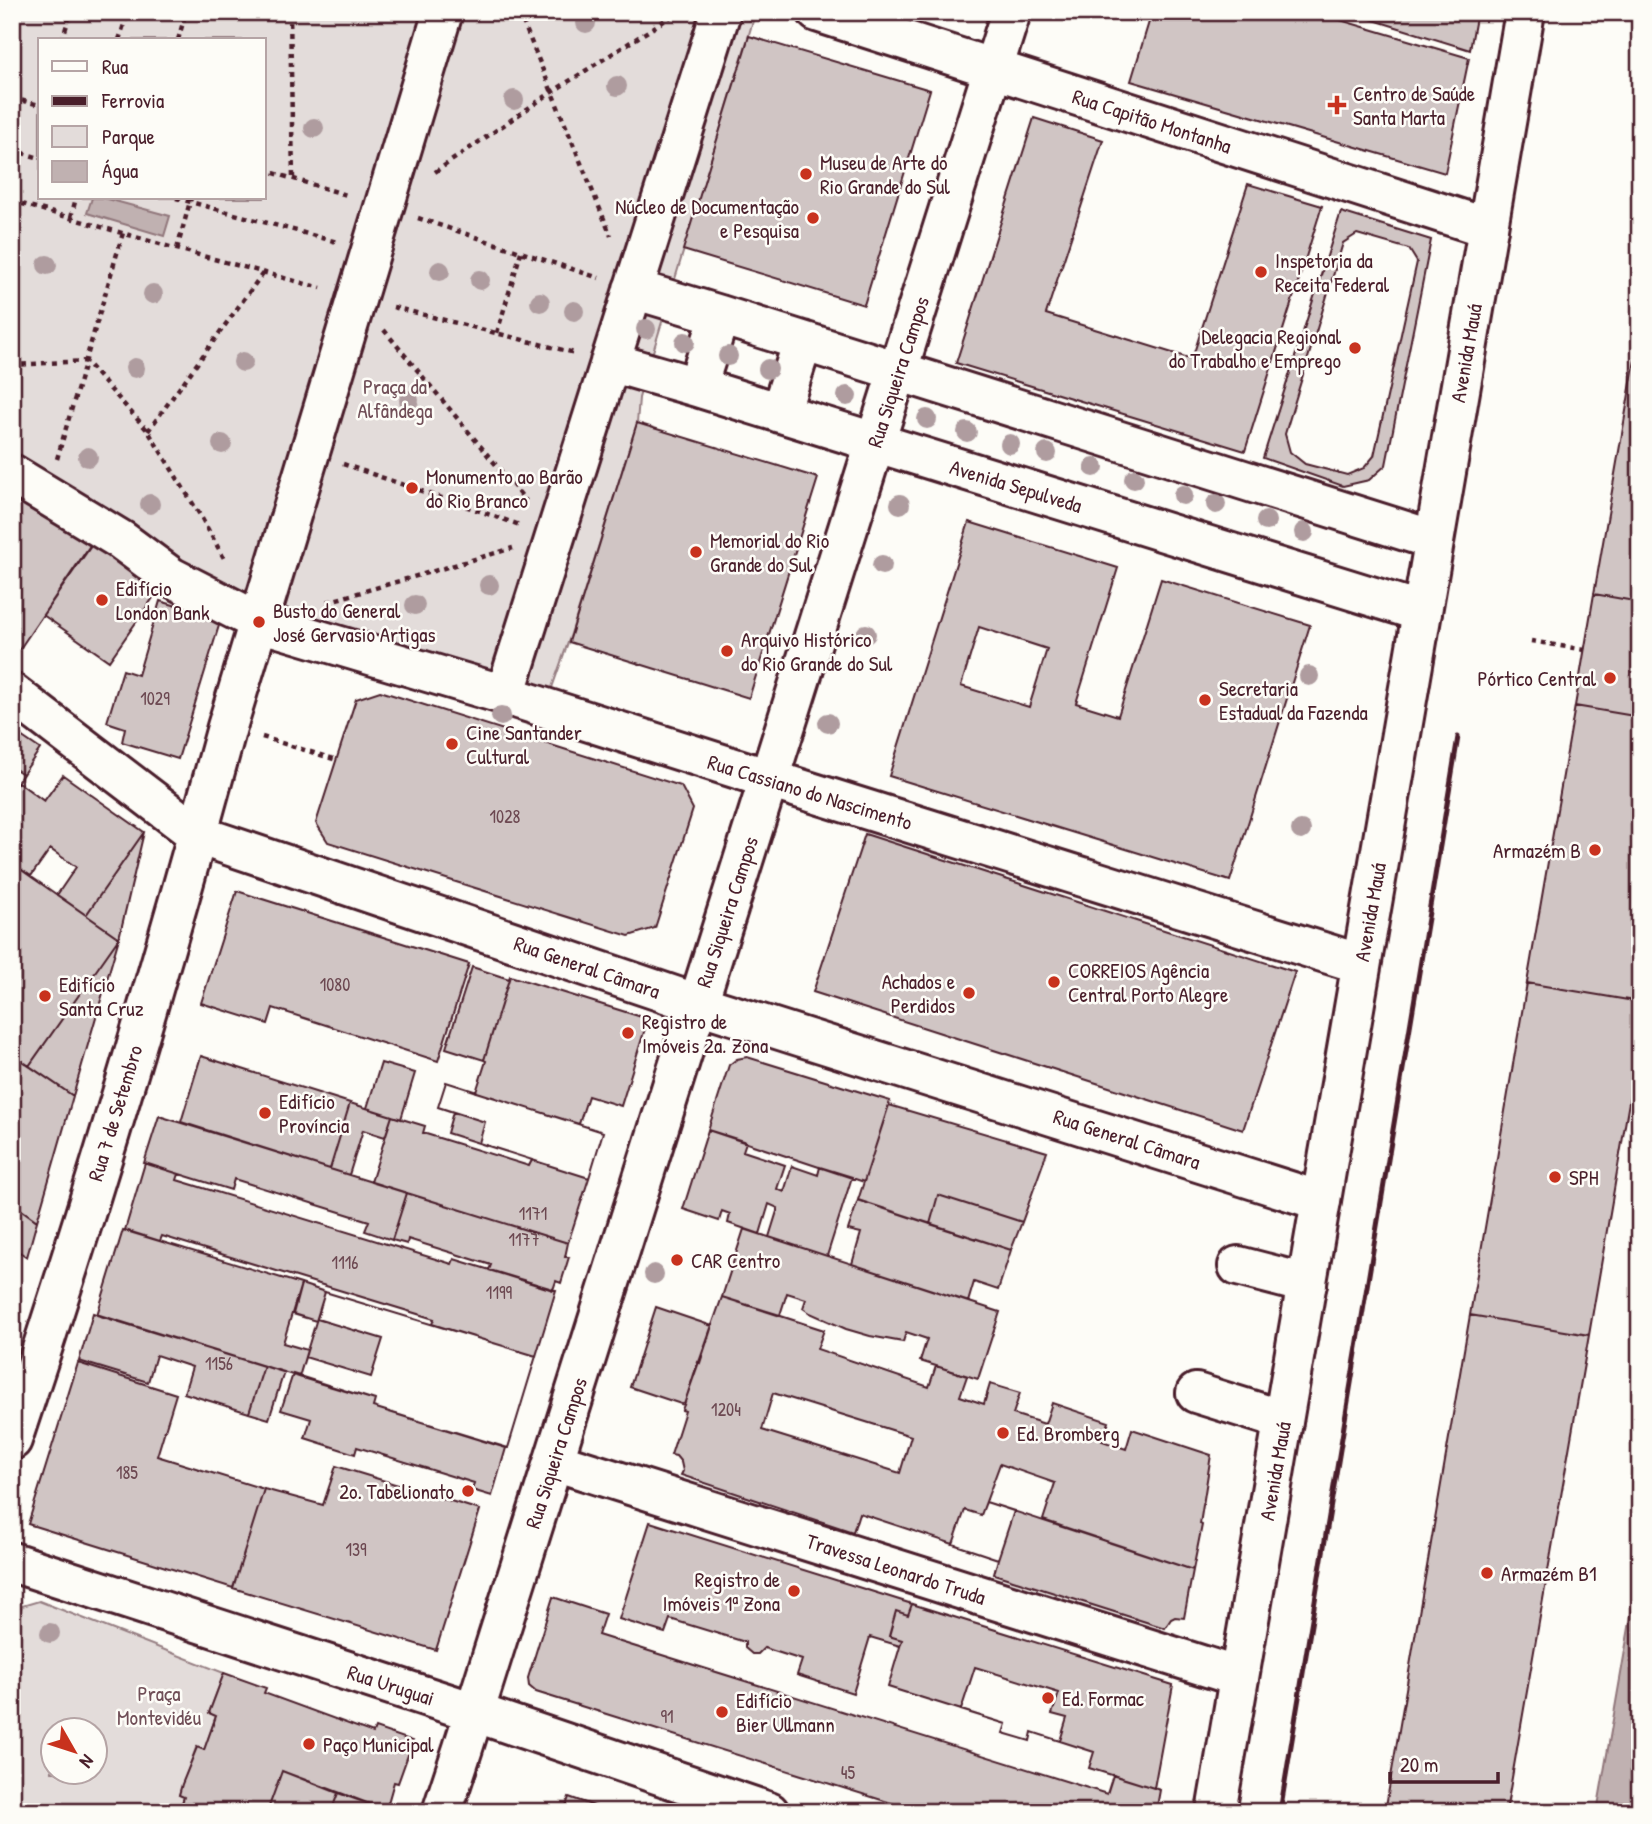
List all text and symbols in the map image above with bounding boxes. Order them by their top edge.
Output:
legend [38,38,266,200]
text: Rua [102,52,128,81]
place label: Centro de Saúde Santa Marta [1353,79,1475,132]
street label: Rua Capitão Montanha [1069,82,1235,160]
text: Ferrovia [101,86,164,115]
marker: Centro de Saúde Santa Marta [1327,95,1347,115]
text: Parque [102,122,155,151]
place label: Museu de Arte do Rio Grande do Sul [820,148,950,201]
text: Água [102,156,138,185]
marker: Museu de Arte do Rio Grande do Sul [798,166,814,182]
place label: Núcleo de Documentação e Pesquisa [615,192,799,245]
marker: Núcleo de Documentação e Pesquisa [805,210,821,226]
place label: Inspetoria da Receita Federal [1275,246,1389,299]
marker: Inspetoria da Receita Federal [1253,264,1269,280]
street label: Rua Siqueira Campos [860,293,936,451]
street label: Avenida Mauá [1443,301,1489,405]
place label: Delegacia Regional do Trabalho e Emprego [1169,322,1341,375]
marker: Delegacia Regional do Trabalho e Emprego [1347,340,1363,356]
park label: Praça da Alfândega [357,372,433,425]
street label: Avenida Sepulveda [946,452,1086,520]
place label: Monumento ao Barão do Rio Branco [426,462,583,515]
marker: Monumento ao Barão do Rio Branco [404,480,420,496]
place label: Memorial do Rio Grande do Sul [710,526,829,579]
marker: Memorial do Rio Grande do Sul [688,544,704,560]
place label: Edifício London Bank [116,574,210,627]
marker: Edifício London Bank [94,592,110,608]
place label: Busto do General José Gervasio Artigas [273,596,436,649]
marker: Busto do General José Gervasio Artigas [251,614,267,630]
place label: Arquivo Histórico do Rio Grande do Sul [741,625,893,678]
marker: Arquivo Histórico do Rio Grande do Sul [719,643,735,659]
place label: Pórtico Central [1477,664,1596,693]
marker: Pórtico Central [1602,670,1618,686]
place label: Secretaria Estadual da Fazenda [1219,674,1368,727]
house number: 1029 [140,686,170,711]
marker: Secretaria Estadual da Fazenda [1197,692,1213,708]
place label: Cine Santander Cultural [466,718,582,771]
marker: Cine Santander Cultural [444,736,460,752]
street label: Rua Cassiano do Nascimento [704,747,916,837]
house number: 1028 [490,804,521,829]
street label: Rua Siqueira Campos [689,833,765,991]
place label: Armazém B [1493,836,1581,865]
marker: Armazém B [1587,842,1603,858]
street label: Avenida Mauá [1347,860,1393,964]
street label: Rua General Câmara [510,928,664,1006]
place label: CORREIOS Agência Central Porto Alegre [1068,956,1228,1009]
place label: Achados e Perdidos [882,967,955,1020]
place label: Edifício Santa Cruz [59,970,144,1023]
house number: 1080 [320,972,350,997]
marker: CORREIOS Agência Central Porto Alegre [1046,974,1062,990]
marker: Achados e Perdidos [961,985,977,1001]
marker: Edifício Santa Cruz [37,988,53,1004]
place label: Registro de Imóveis 2a. Zona [642,1007,768,1060]
marker: Registro de Imóveis 2a. Zona [620,1025,636,1041]
street label: Rua 7 de Setembro [81,1041,149,1185]
place label: Edifício Província [279,1087,349,1140]
street label: Rua General Câmara [1050,1102,1204,1176]
marker: Edifício Província [257,1105,273,1121]
place label: SPH [1569,1163,1599,1192]
marker: SPH [1547,1169,1563,1185]
house number: 1171 [519,1201,547,1226]
house number: 1177 [509,1227,540,1252]
place label: CAR Centro [691,1246,780,1275]
house number: 1116 [332,1250,358,1275]
marker: CAR Centro [669,1252,685,1268]
house number: 1199 [486,1280,513,1305]
house number: 1156 [205,1351,233,1376]
street label: Rua Siqueira Campos [518,1374,594,1532]
house number: 1204 [711,1397,741,1422]
place label: Ed. Bromberg [1017,1419,1120,1448]
street label: Avenida Mauá [1252,1419,1298,1523]
marker: Ed. Bromberg [995,1425,1011,1441]
house number: 185 [116,1460,138,1485]
place label: 2o. Tabelionato [339,1477,454,1506]
marker: 2o. Tabelionato [460,1483,476,1499]
street label: Travessa Leonardo Truda [803,1526,989,1612]
house number: 139 [345,1537,367,1562]
place label: Armazém B1 [1501,1559,1597,1588]
place label: Registro de Imóveis 1ª Zona [663,1565,780,1618]
marker: Armazém B1 [1479,1565,1495,1581]
marker: Registro de Imóveis 1ª Zona [786,1583,802,1599]
street label: Rua Uruguai [344,1657,438,1713]
park label: Praça Montevidéu [117,1679,202,1732]
place label: Ed. Formac [1062,1684,1145,1713]
place label: Edifício Bier Ullmann [736,1686,835,1739]
marker: Ed. Formac [1040,1690,1056,1706]
house number: 91 [660,1704,674,1729]
marker: Edifício Bier Ullmann [714,1704,730,1720]
north arrow [38,1716,108,1786]
place label: Paço Municipal [323,1730,434,1759]
marker: Paço Municipal [301,1736,317,1752]
scale bar [1390,1740,1498,1784]
text: N [74,1750,100,1774]
text: 20 m [1400,1750,1438,1779]
house number: 45 [841,1760,856,1785]

